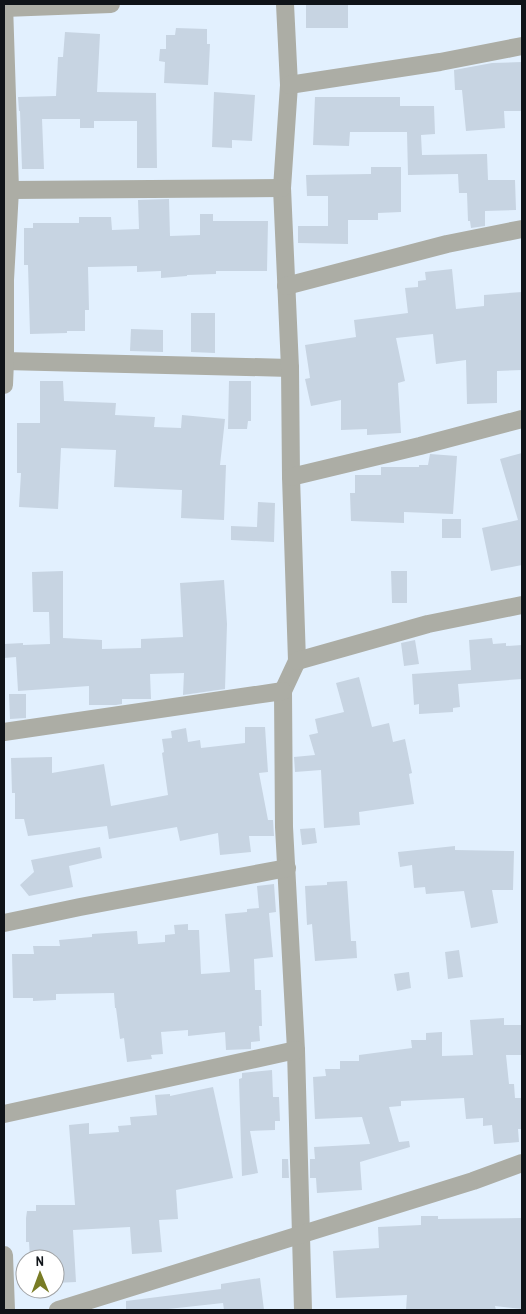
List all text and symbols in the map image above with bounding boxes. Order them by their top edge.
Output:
north arrow [15,1249,65,1299]
text: N [35,1252,44,1270]

